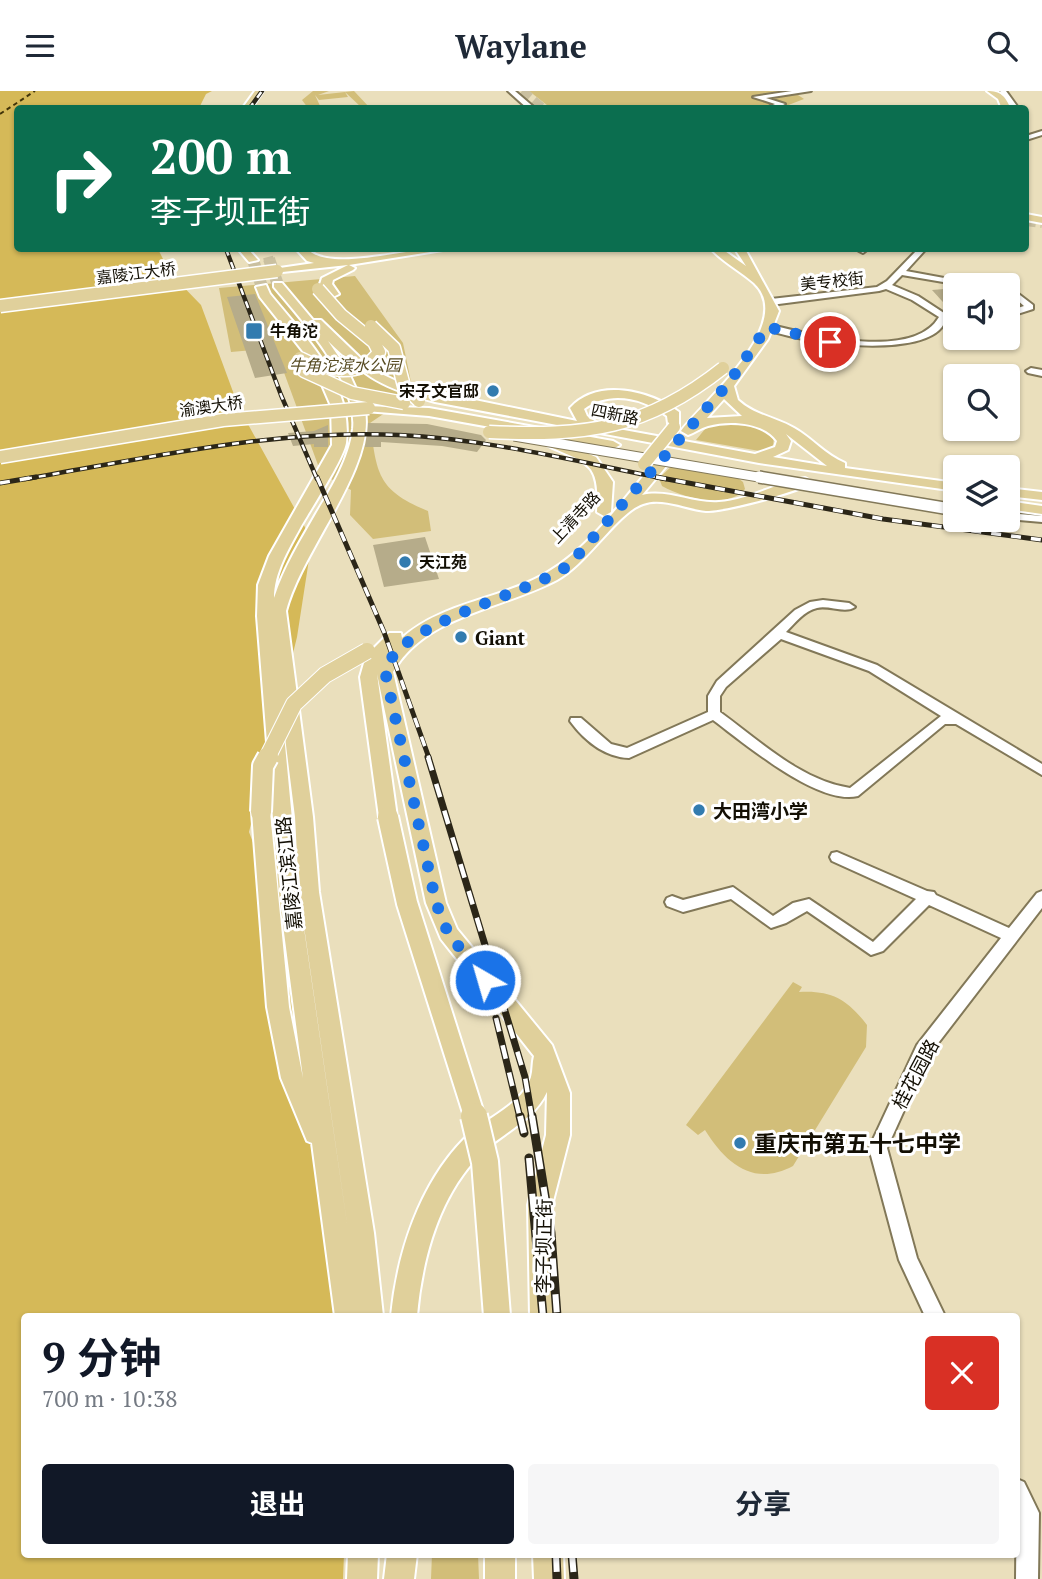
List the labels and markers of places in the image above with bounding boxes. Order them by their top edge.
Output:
pin [800,312,860,372]
place label: 牛角沱 [270,320,318,342]
marker: 牛角沱 [244,321,264,341]
place label: 宋子文官邸 [399,380,479,402]
marker: 宋子文官邸 [485,383,501,399]
place label: 天江苑 [419,551,467,573]
marker: 天江苑 [397,554,413,570]
place label: Giant [475,625,526,650]
marker: Giant [453,629,469,645]
place label: 大田湾小学 [713,798,808,823]
marker: 大田湾小学 [691,802,707,818]
place label: 重庆市第五十七中学 [754,1128,961,1159]
marker: 重庆市第五十七中学 [732,1135,748,1151]

